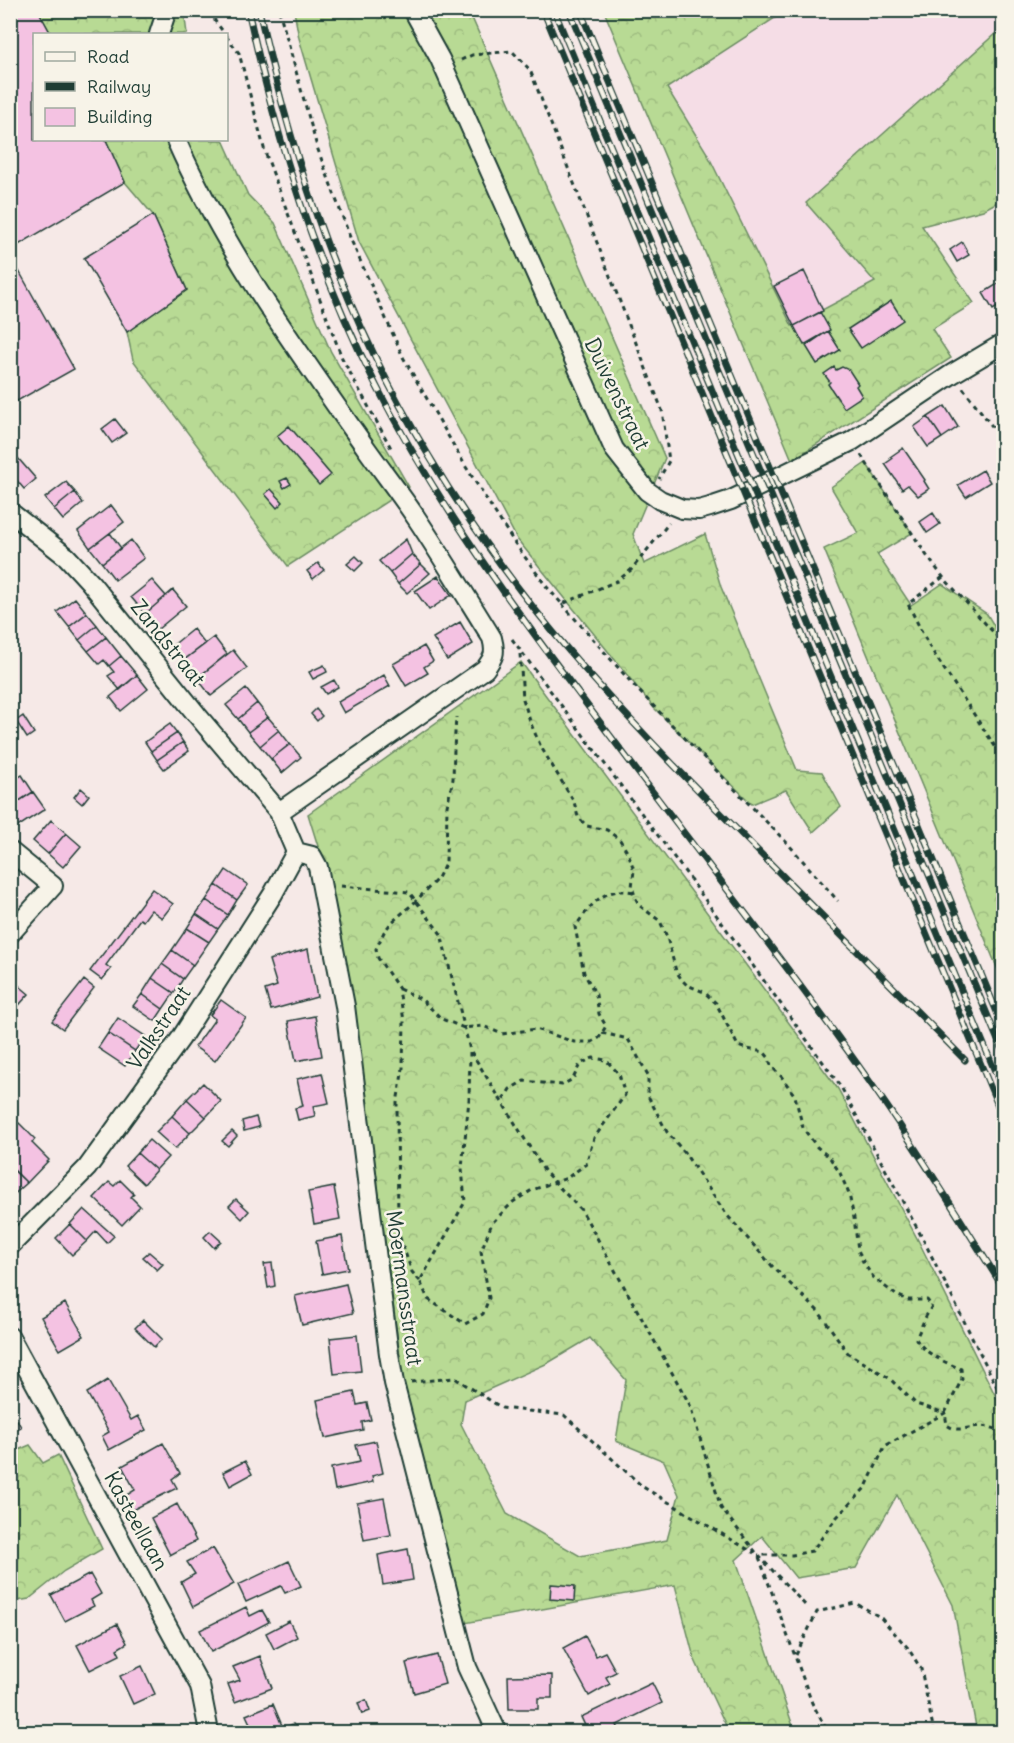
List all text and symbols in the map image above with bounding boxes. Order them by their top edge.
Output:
legend [33,33,228,141]
text: Road [87,45,130,68]
text: Railway [87,75,151,98]
text: Building [87,105,152,128]
street label: Duivenstraat [579,333,656,454]
street label: Zandstraat [125,594,212,692]
street label: Valkstraat [121,981,197,1075]
street label: Moermansstraat [380,1209,429,1367]
street label: Kasteellaan [98,1466,175,1575]

